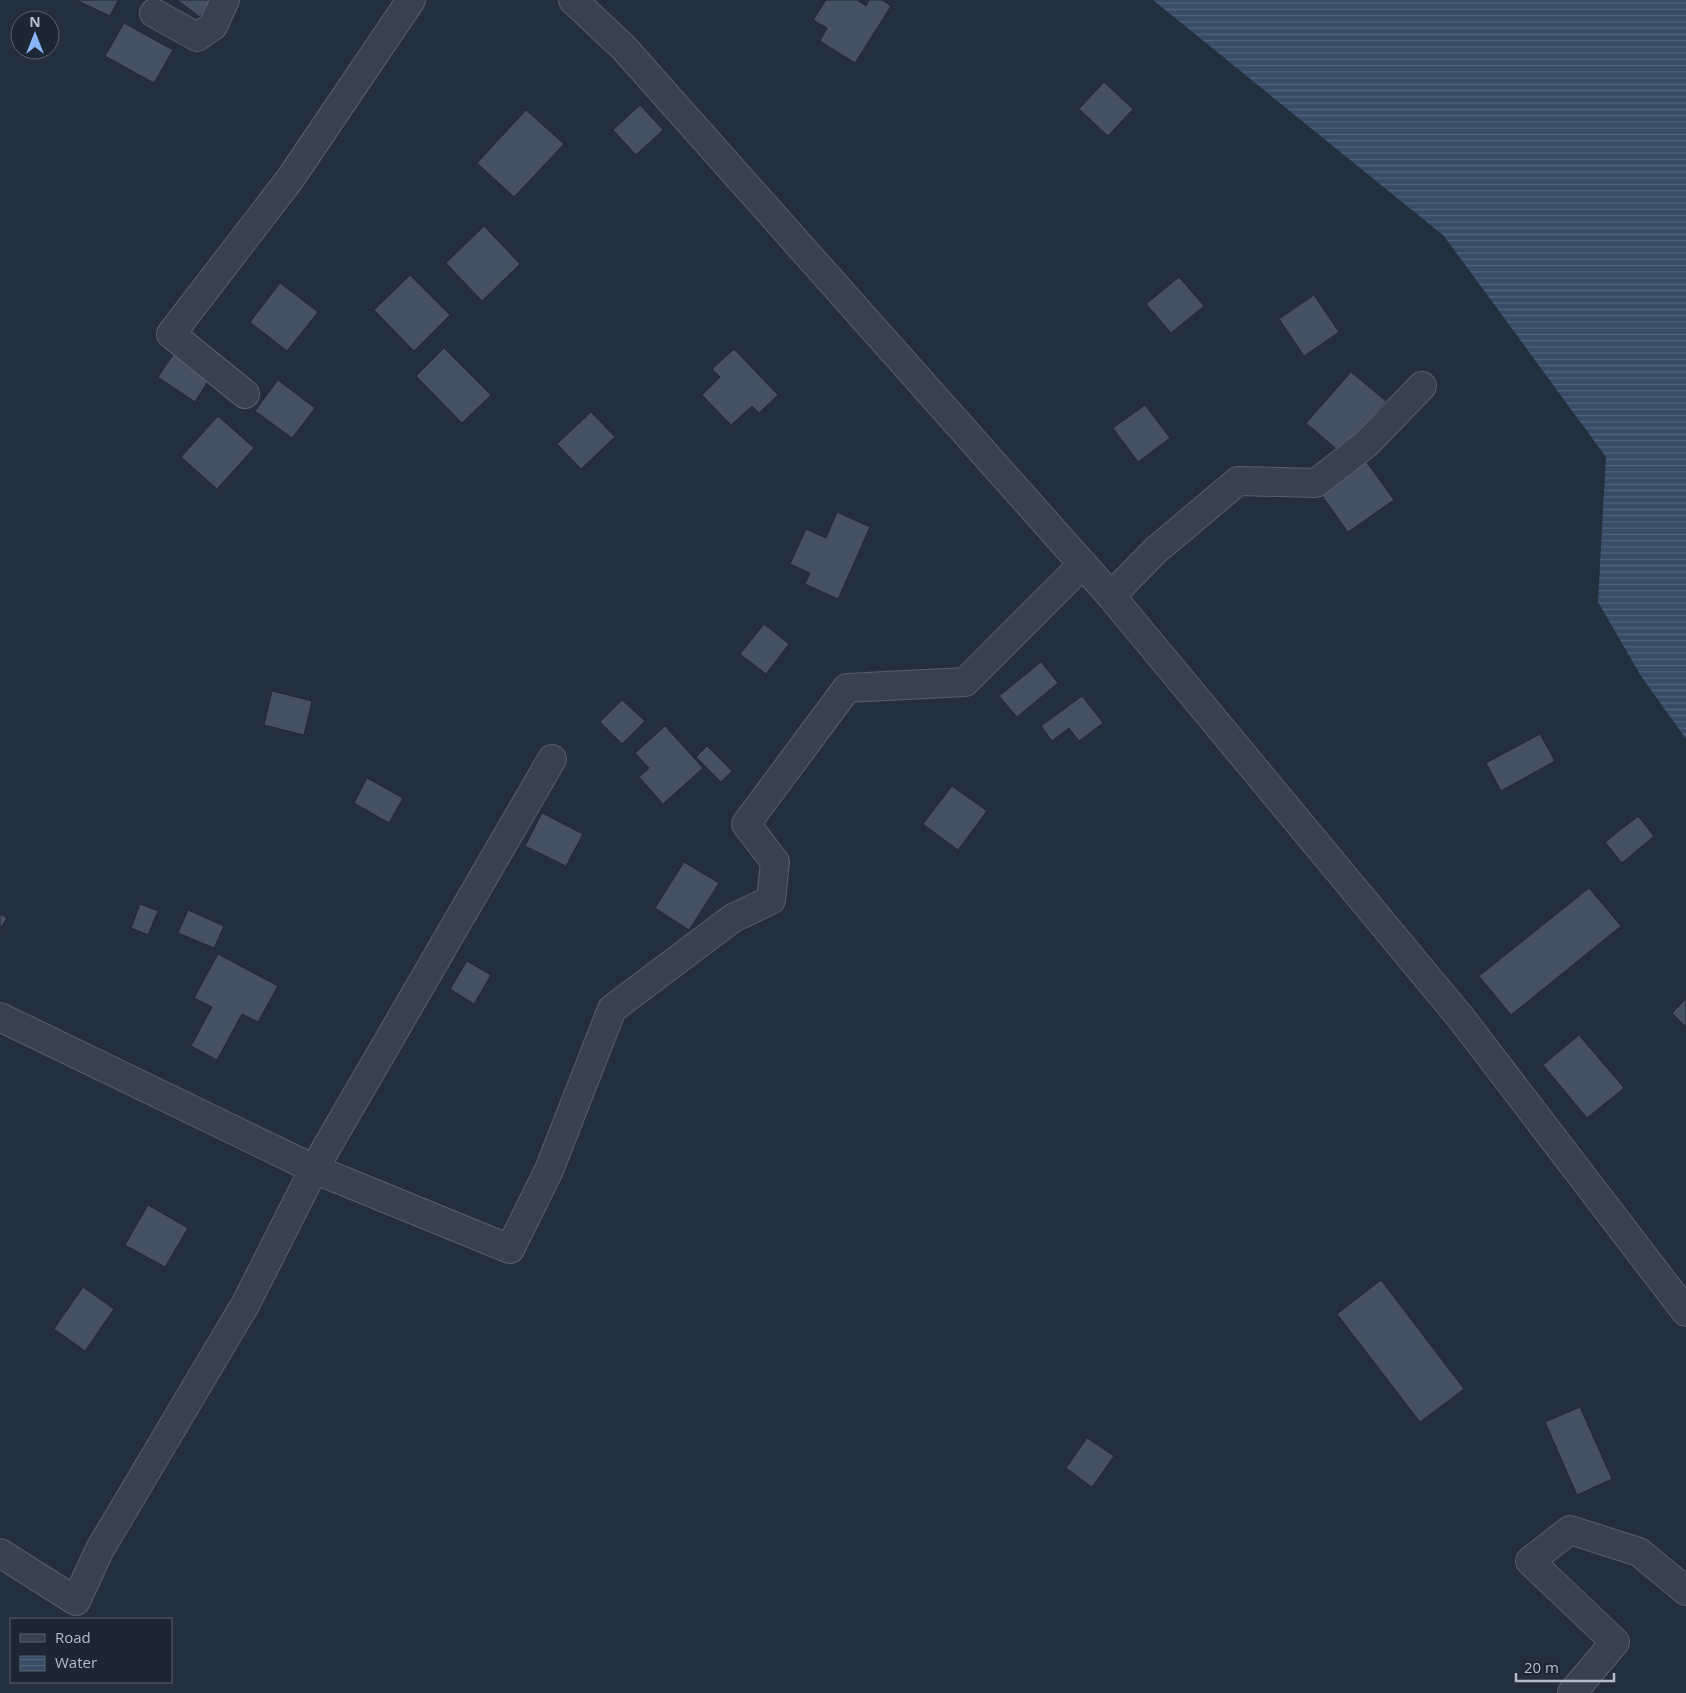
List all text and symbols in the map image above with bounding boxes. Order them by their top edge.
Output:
north arrow [10,10,60,60]
text: N [29,12,41,31]
legend [10,1618,172,1683]
text: Road [55,1627,91,1647]
scale bar [1516,1650,1614,1682]
text: Water [55,1652,97,1672]
text: 20 m [1524,1657,1559,1677]

